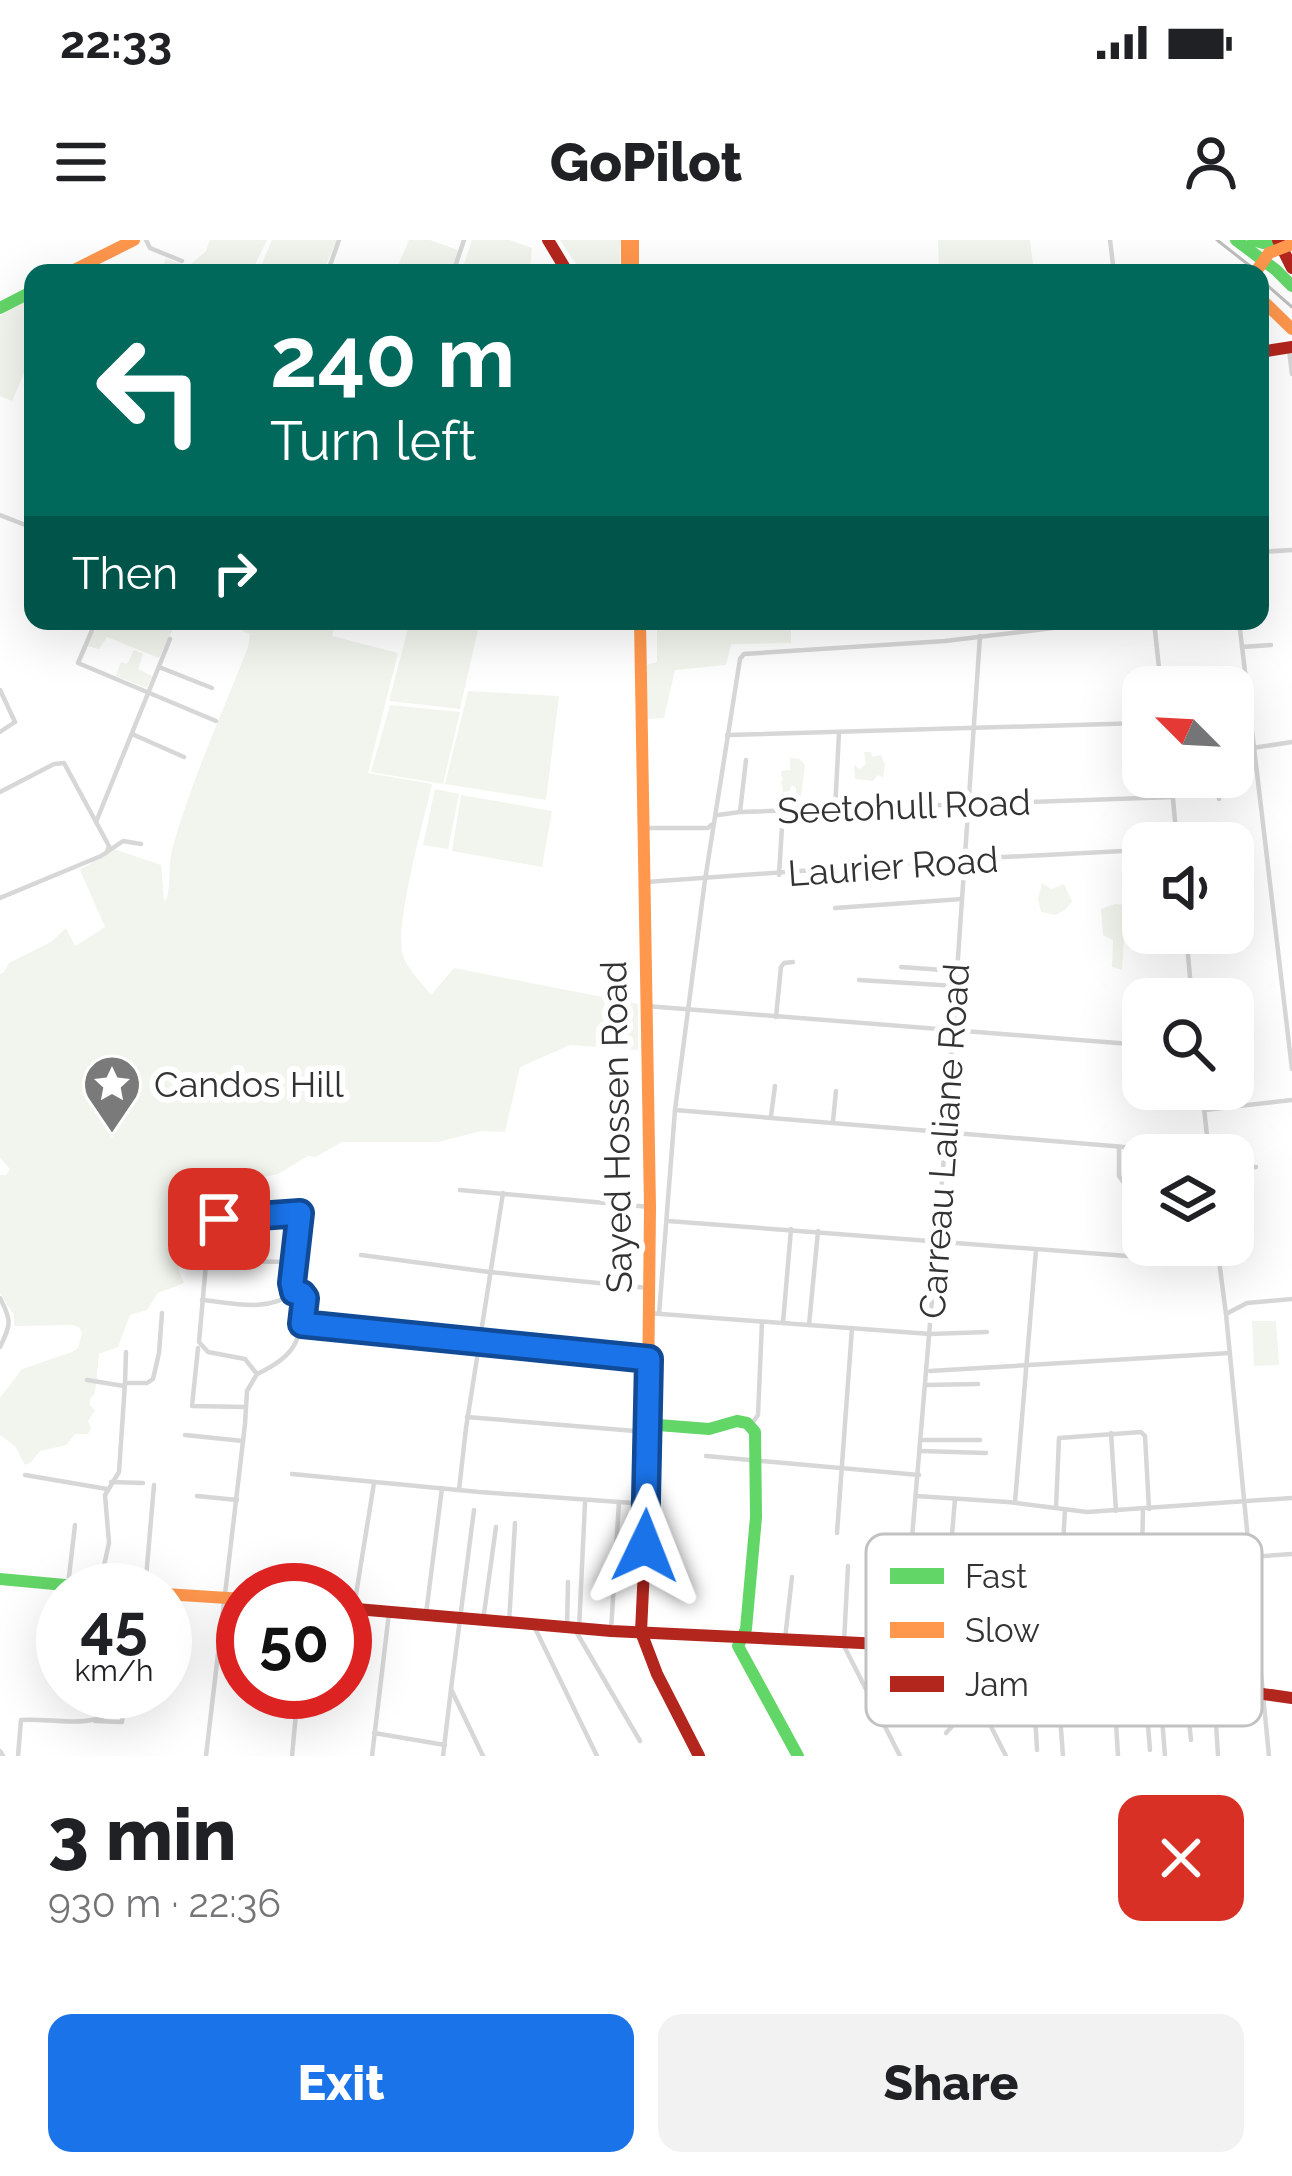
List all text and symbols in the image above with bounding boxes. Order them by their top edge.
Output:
text: 22:33 [60,16,172,69]
icon: menu [48,129,114,195]
icon: person [1178,129,1244,195]
text: GoPilot [550,130,742,194]
text: 240 m [270,308,515,407]
icon: left [72,312,228,468]
text: Turn left [270,409,477,473]
icon: right [202,540,268,606]
text: Then [72,547,178,600]
north arrow [1122,666,1254,798]
map controls [1122,666,1254,1266]
street label: Seetohull Road [777,781,1031,831]
button: sound [1122,822,1254,954]
street label: Laurier Road [786,838,1000,894]
street label: Sayed Hossen Road [592,960,640,1294]
street label: Carreau Laliane Road [911,962,977,1320]
button: search [1122,978,1254,1110]
place icon: Candos Hill [81,1053,143,1135]
place label: Candos Hill [154,1063,344,1105]
button: layers [1122,1134,1254,1266]
pin [168,1168,270,1270]
icon: arrive [186,1186,252,1252]
position arrow [582,1483,708,1609]
legend [866,1534,1262,1726]
text: Fast [965,1557,1027,1596]
speed limit sign: 50 [216,1563,372,1719]
text: 45 [80,1591,148,1661]
text: Slow [965,1611,1040,1650]
text: km/h [74,1653,154,1688]
text: Jam [965,1665,1029,1704]
text: 3 min [48,1792,237,1877]
button: close [1118,1795,1244,1921]
text: 930 m · 22:36 [48,1880,281,1926]
button: Exit [48,2014,634,2152]
button: Share [658,2014,1244,2152]

